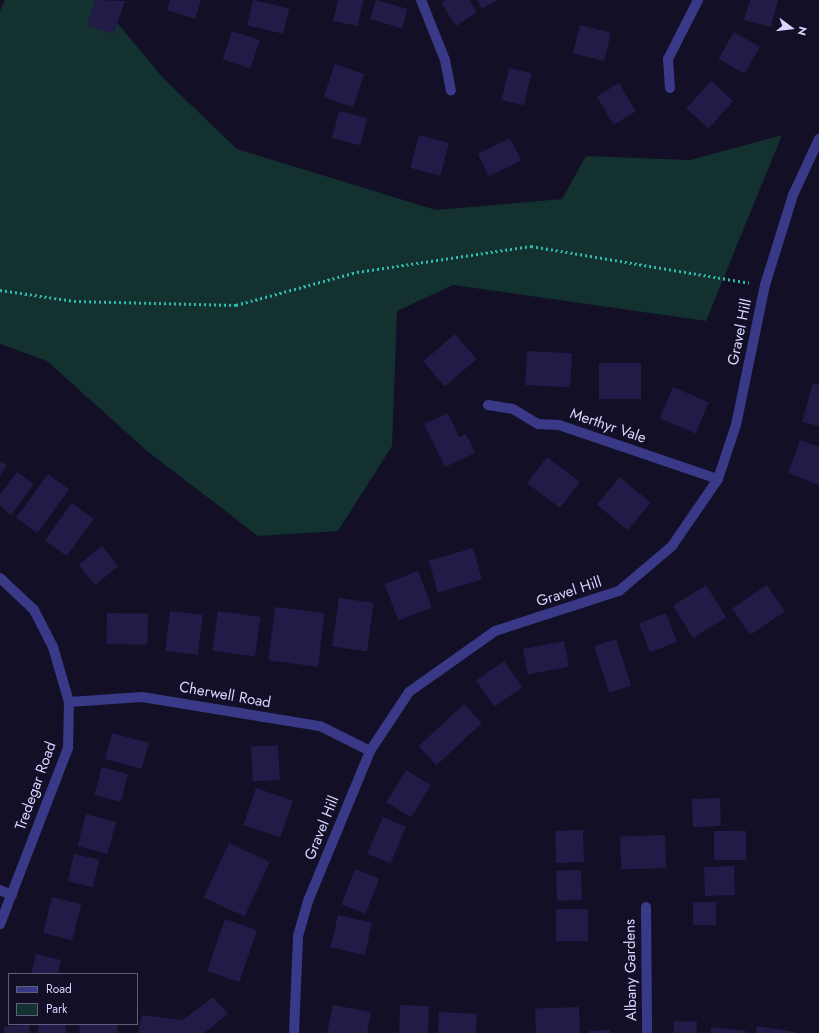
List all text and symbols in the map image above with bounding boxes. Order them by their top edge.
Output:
north arrow [771,8,811,48]
text: N [794,25,811,37]
street label: Gravel Hill [724,297,756,367]
street label: Merthyr Vale [568,405,648,447]
street label: Gravel Hill [534,573,604,611]
street label: Cherwell Road [178,678,272,712]
street label: Tredegar Road [12,739,60,833]
street label: Gravel Hill [301,793,343,863]
street label: Albany Gardens [621,919,641,1021]
legend [8,973,138,1025]
text: Road [46,980,72,998]
text: Park [46,1000,67,1018]

